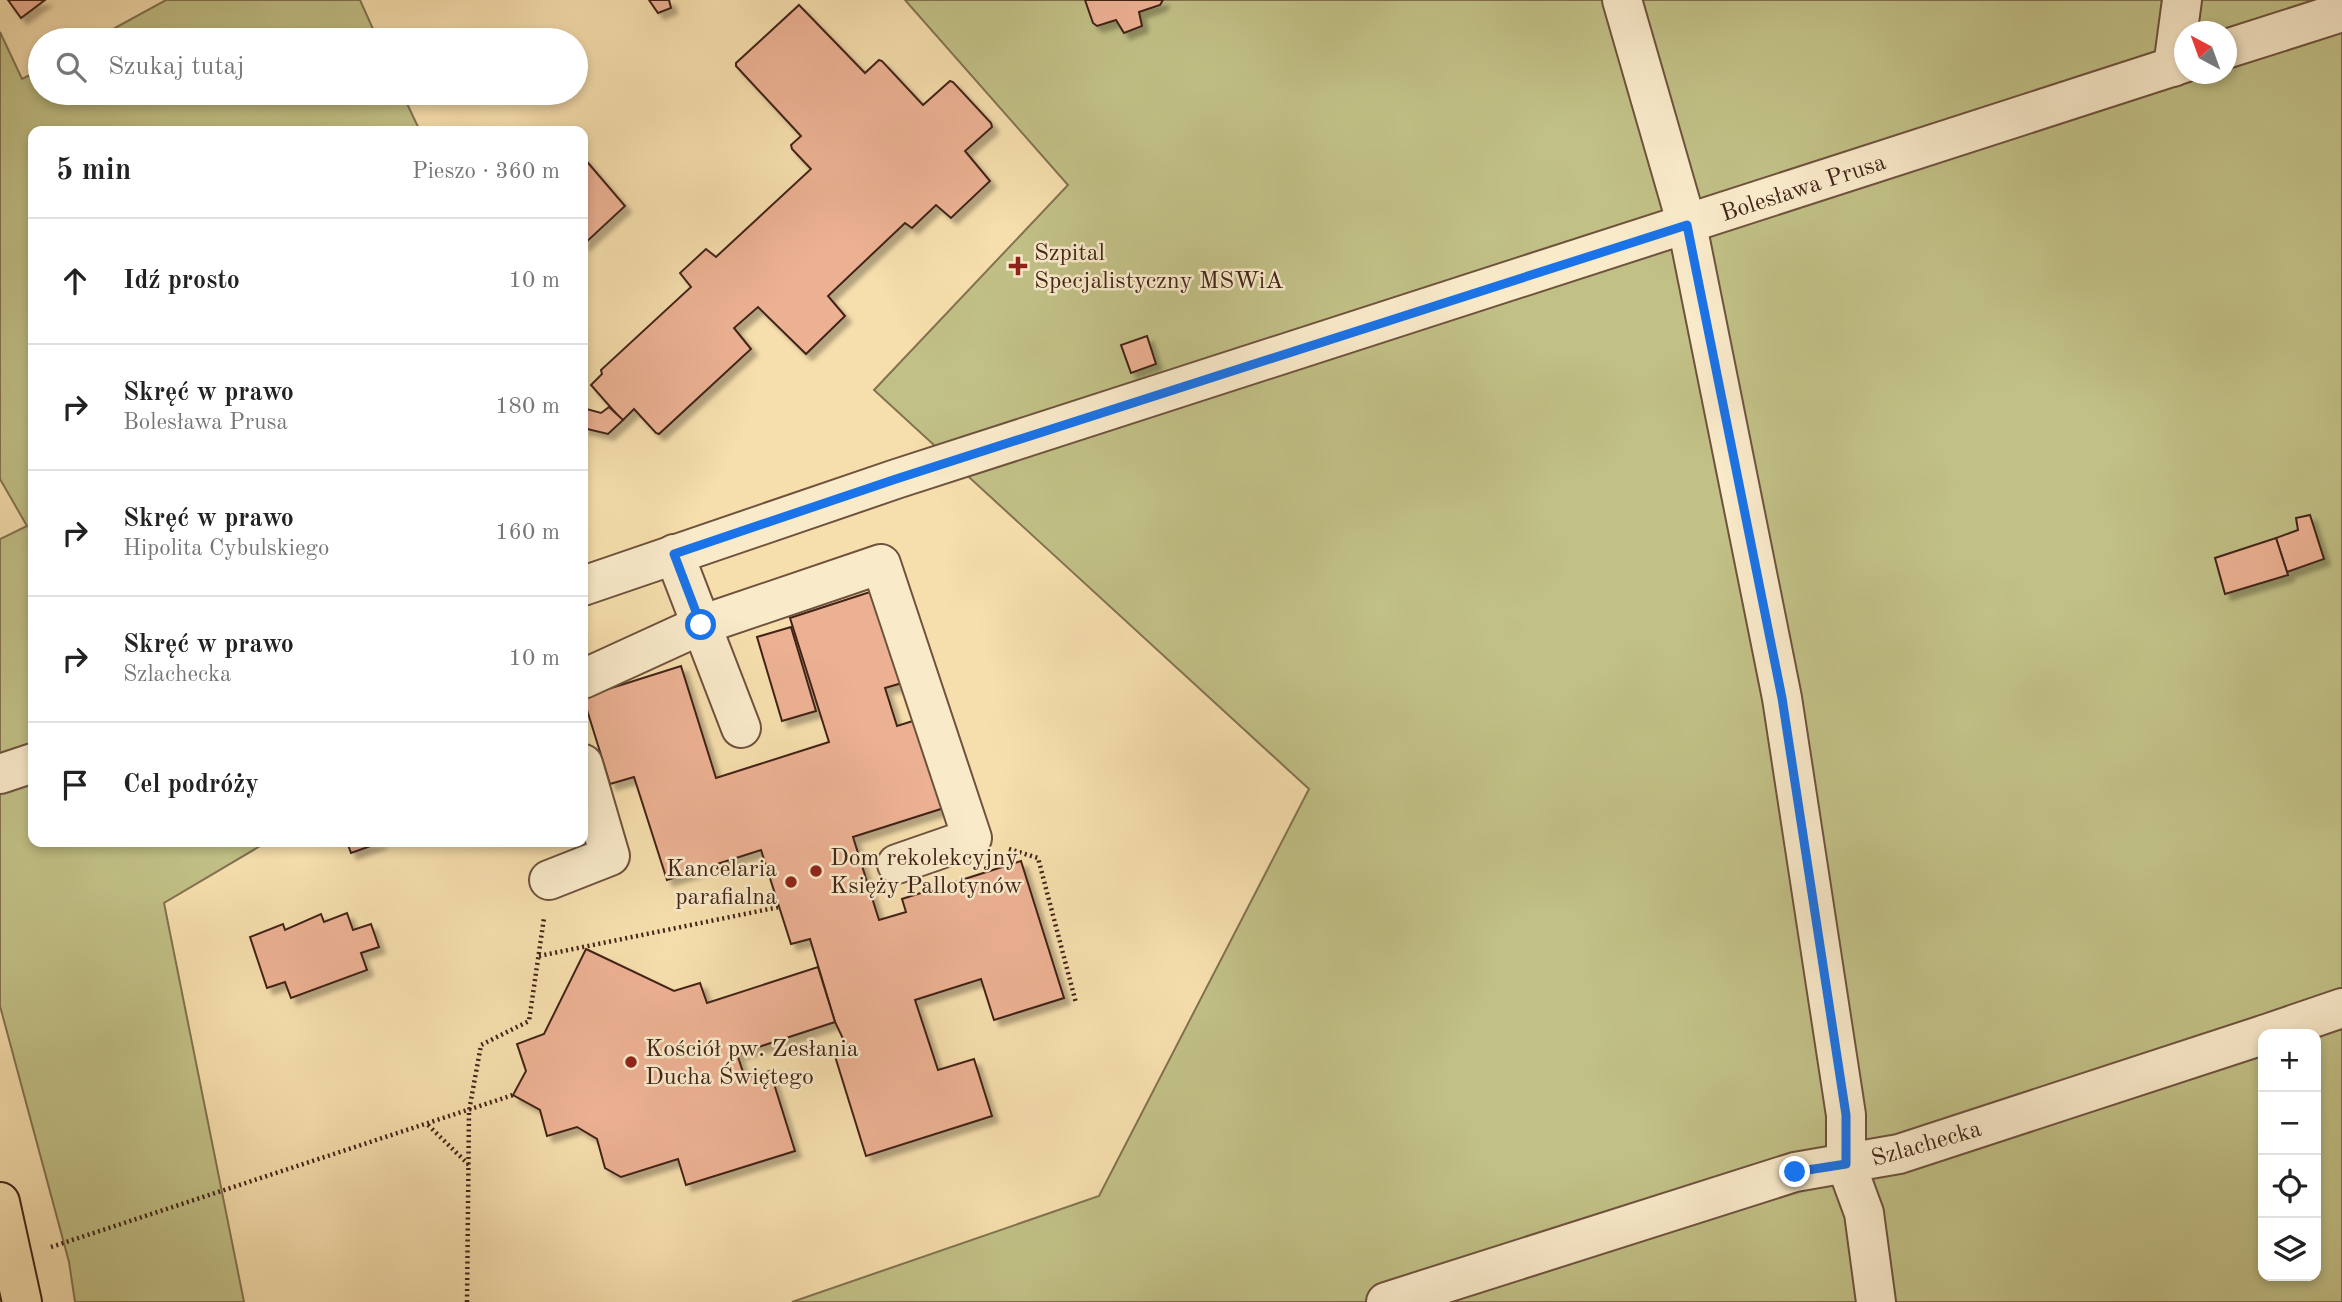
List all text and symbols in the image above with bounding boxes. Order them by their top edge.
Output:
north arrow [2174,21,2237,84]
search box [28,28,588,105]
icon: search [52,48,90,86]
text: Szukaj tutaj [108,54,245,80]
street label: Bolesława Prusa [1718,151,1889,227]
text: 5 min [56,156,131,186]
text: Pieszo · 360 m [412,160,560,183]
place label: Szpital Specjalistyczny MSWiA [1034,242,1284,294]
marker: Szpital Specjalistyczny MSWiA [1008,256,1028,276]
icon: ahead [56,262,94,300]
text: Idź prosto [123,268,240,294]
text: 10 m [509,269,560,292]
text: Skręć w prawo [123,380,294,406]
icon: right [56,388,94,426]
text: 180 m [495,395,560,418]
text: Bolesława Prusa [123,411,288,434]
text: Skręć w prawo [123,506,294,532]
icon: right [56,514,94,552]
text: 160 m [495,521,560,544]
text: Hipolita Cybulskiego [123,537,329,560]
route start [685,609,716,640]
text: Skręć w prawo [123,632,294,658]
icon: right [56,640,94,678]
text: 10 m [509,647,560,670]
text: Szlachecka [123,663,231,686]
icon: arrive [56,766,94,804]
text: Cel podróży [123,772,259,798]
place label: Dom rekolekcyjny Księży Pallotynów [830,847,1023,899]
place label: Kancelaria parafialna [666,858,777,910]
marker: Dom rekolekcyjny Księży Pallotynów [808,863,824,879]
marker: Kancelaria parafialna [783,874,799,890]
map controls [2258,1029,2321,1281]
button: + [2258,1029,2321,1092]
place label: Kościół pw. Zesłania Ducha Świętego [645,1038,859,1090]
marker: Kościół pw. Zesłania Ducha Świętego [623,1054,639,1070]
button: − [2258,1092,2321,1155]
street label: Szlachecka [1869,1118,1984,1172]
button: locate [2258,1155,2321,1218]
route end [1779,1156,1810,1187]
button: layers [2258,1218,2321,1281]

